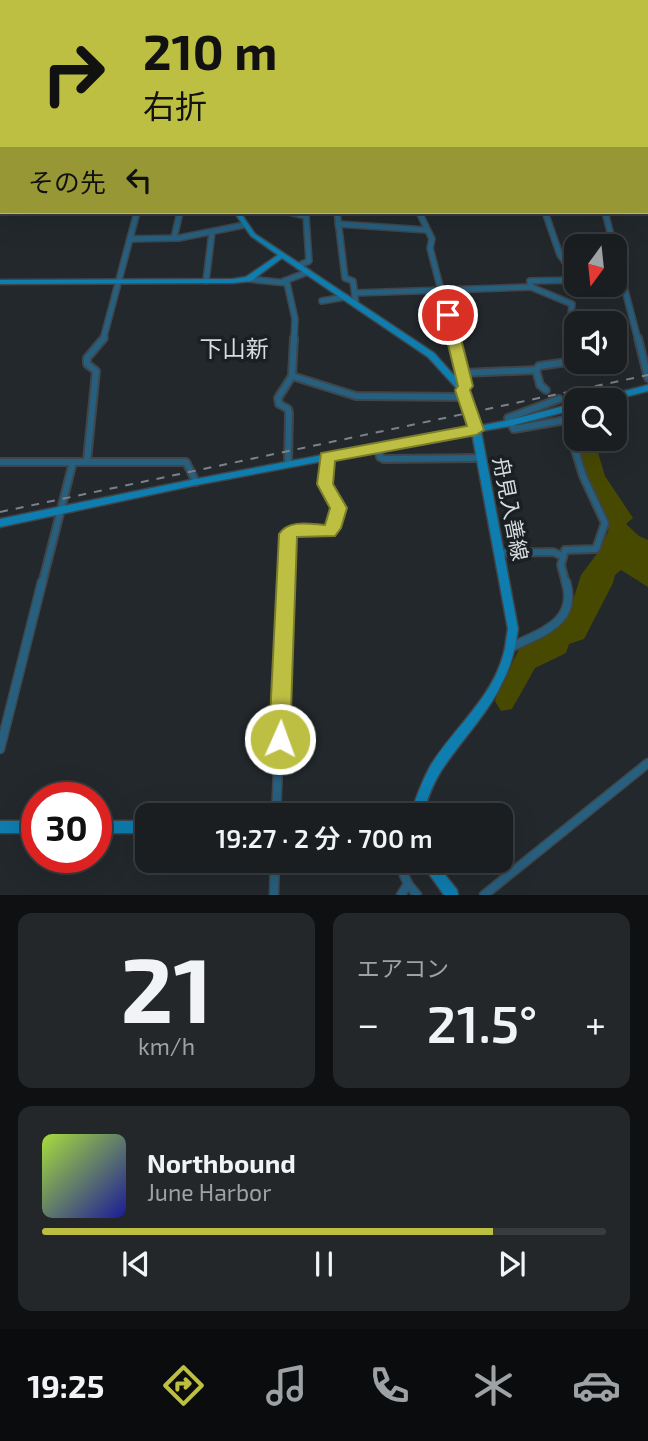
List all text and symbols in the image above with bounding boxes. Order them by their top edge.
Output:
text: 210 m [143,21,277,80]
icon: right [28,28,119,119]
text: 右折 [143,86,207,124]
icon: left [120,161,158,199]
text: その先 [28,166,106,197]
north arrow [564,234,626,298]
map controls [564,234,627,451]
pin [418,285,478,345]
icon: arrive [429,296,467,334]
button: sound [564,311,627,374]
district label: 下山新 [200,334,269,362]
button: search [564,388,627,451]
street label: 舟見入善線 [489,455,534,563]
position arrow [243,702,317,776]
speed limit sign: 30 [21,782,112,873]
text: 19:27 · 2 分 · 700 m [215,822,433,853]
text: 21 [120,932,213,1041]
text: エアコン [357,954,449,982]
text: 21.5° [427,991,537,1053]
text: − [357,1000,379,1046]
text: + [585,1000,606,1046]
text: km/h [138,1032,195,1060]
text: Northbound [147,1147,296,1178]
text: June Harbor [147,1178,271,1206]
icon: previous [117,1245,155,1283]
icon: pause [305,1245,343,1283]
icon: next [493,1245,531,1283]
icon: directions [159,1361,208,1410]
icon: music [262,1361,311,1410]
icon: phone [365,1361,414,1410]
icon: climate [469,1361,518,1410]
icon: car [572,1361,621,1410]
text: 19:25 [27,1366,104,1404]

